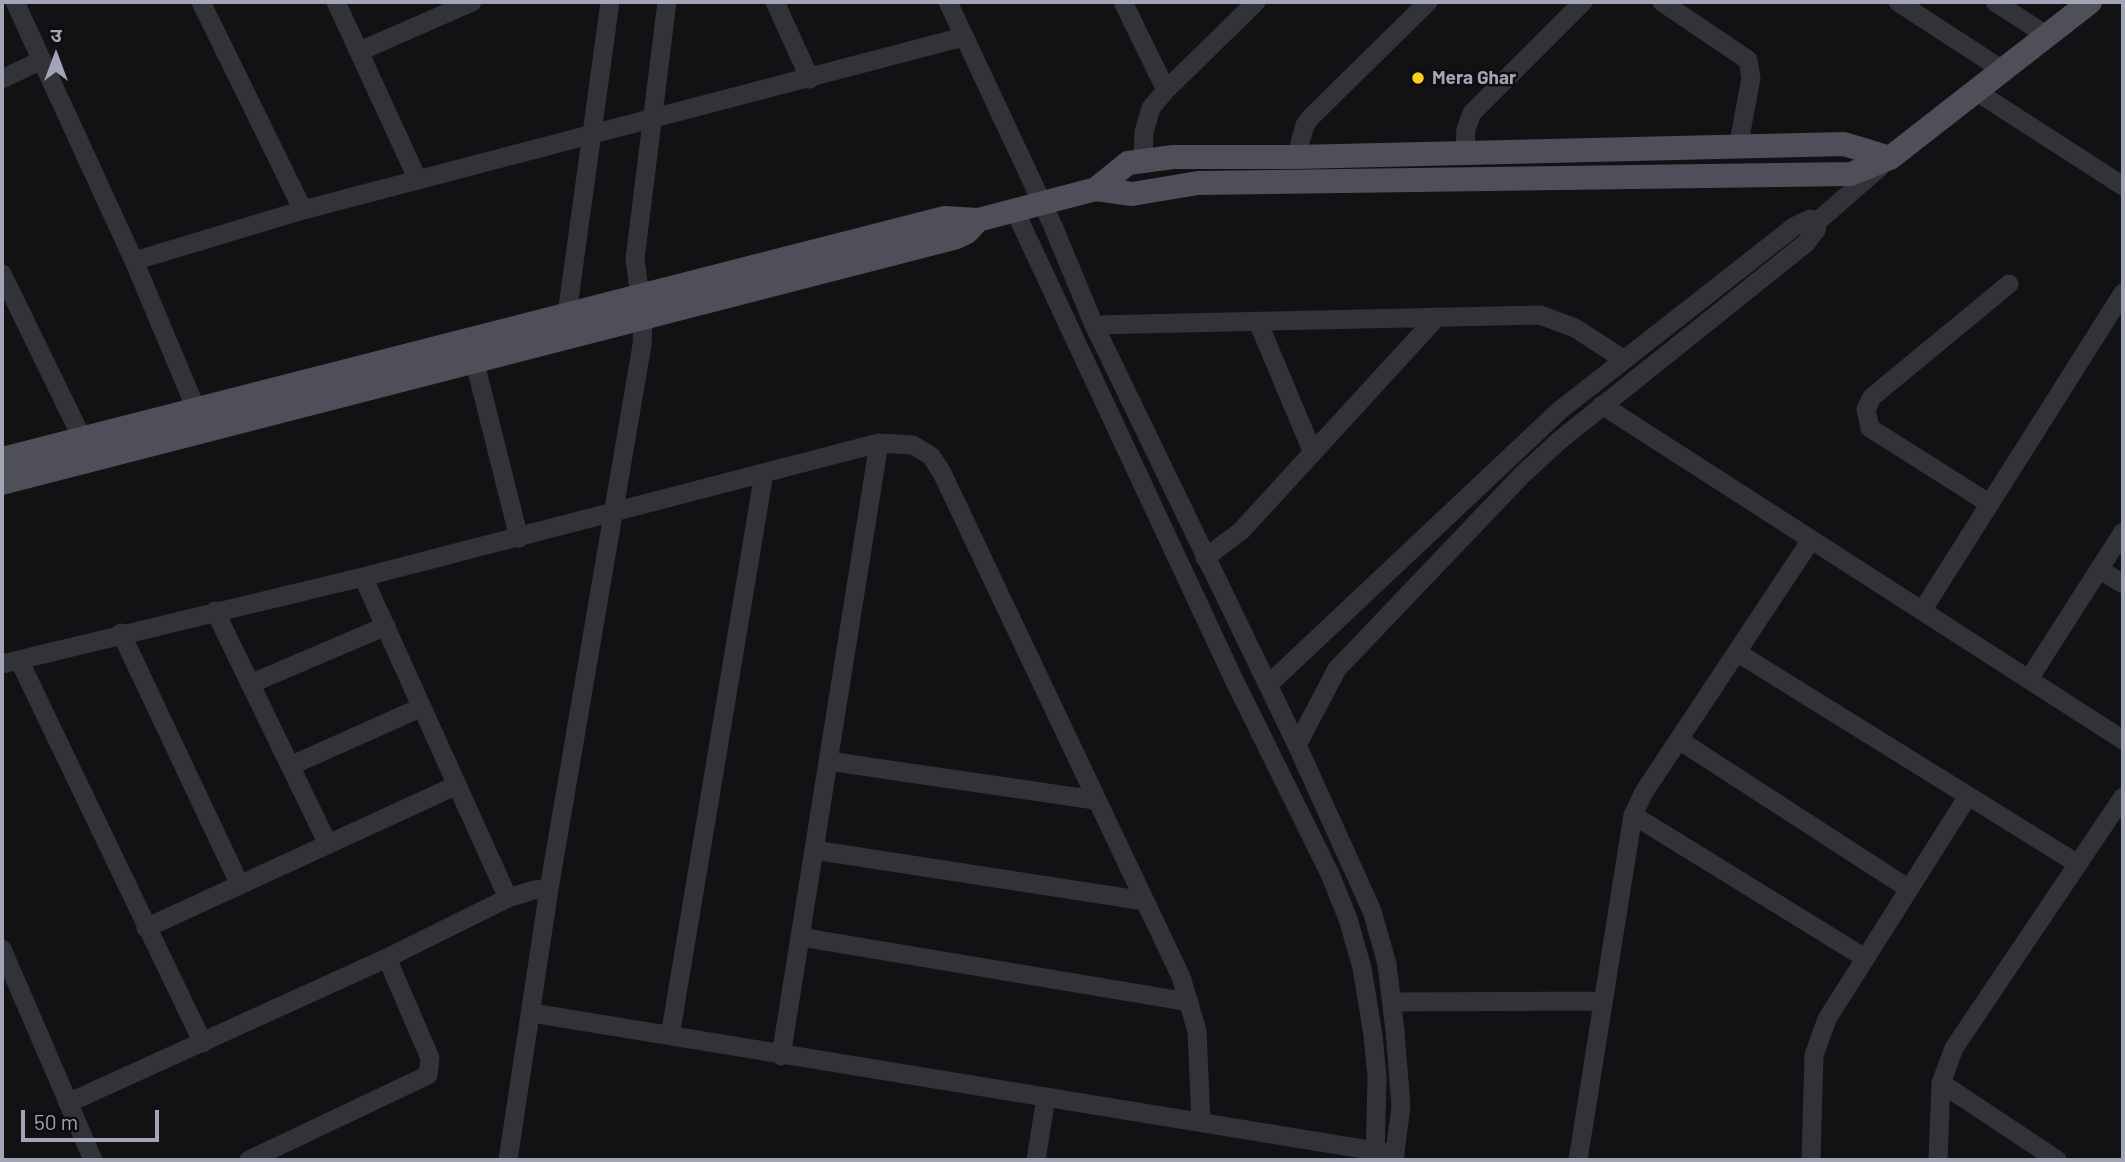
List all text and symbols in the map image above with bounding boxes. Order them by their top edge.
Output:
north arrow [21,21,91,91]
text: उ [50,23,62,46]
place label: Mera Ghar [1432,67,1516,89]
marker: Mera Ghar [1410,70,1426,86]
scale bar [24,1096,163,1140]
text: 50 m [34,1109,78,1134]

